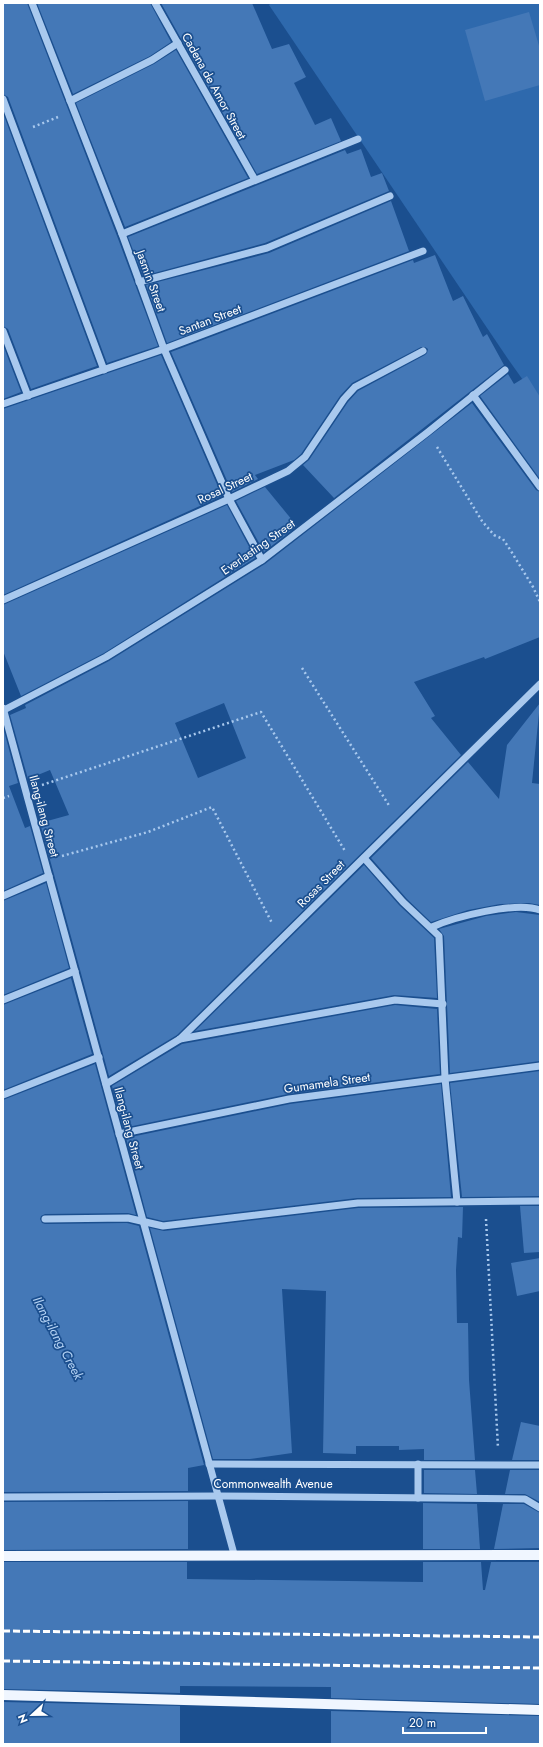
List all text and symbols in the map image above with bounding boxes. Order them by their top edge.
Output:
street label: Cadena de Amor Street [177,29,251,143]
street label: Jasmin Street [131,246,171,314]
street label: Santan Street [176,300,244,340]
street label: Rosal Street [195,467,256,509]
street label: Everlasting Street [217,515,299,579]
street label: Ilang-ilang Street [24,773,64,859]
street label: Rosas Street [293,856,349,912]
street label: Gumamela Street [283,1068,371,1098]
street label: Ilang-ilang Street [109,1085,149,1171]
water label: Ilang-ilang Creek [28,1293,88,1383]
street label: Commonwealth Avenue [213,1475,333,1493]
north arrow [12,1695,52,1735]
scale bar [403,1709,486,1735]
text: N [14,1712,32,1726]
text: 20 m [409,1714,436,1732]

